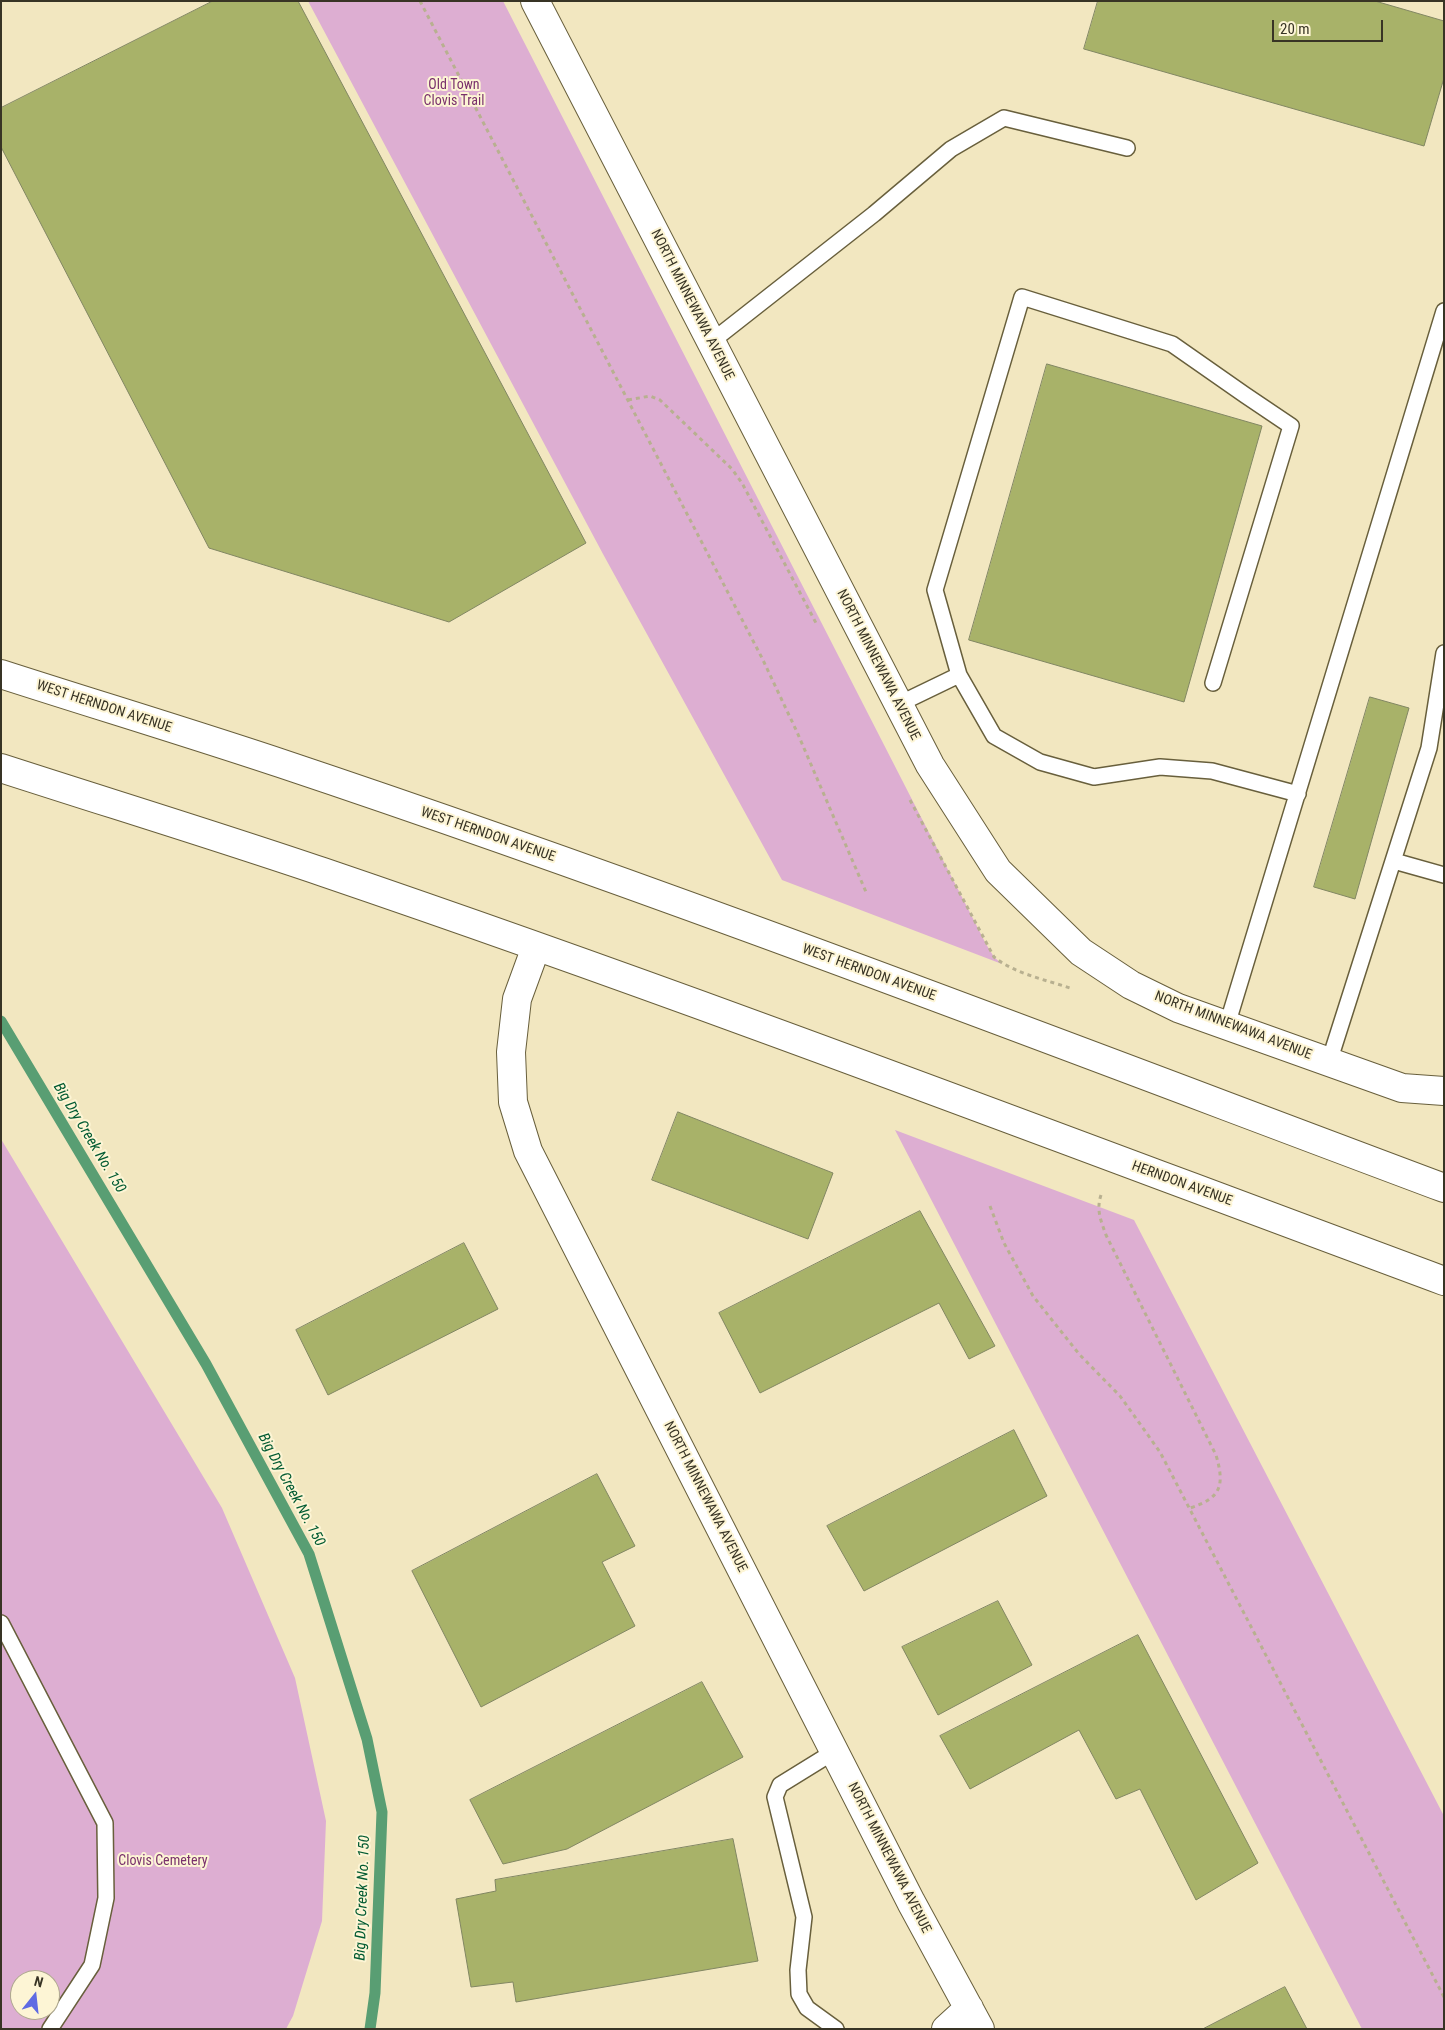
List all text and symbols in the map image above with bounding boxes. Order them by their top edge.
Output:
scale bar [1275,10,1386,42]
text: 20 m [1280,20,1310,38]
park label: Old Town Clovis Trail [424,77,484,110]
street label: NORTH MINNEWAWA AVENUE [647,227,737,383]
street label: NORTH MINNEWAWA AVENUE [833,587,923,743]
street label: WEST HERNDON AVENUE [34,677,174,737]
street label: WEST HERNDON AVENUE [419,804,557,866]
street label: WEST HERNDON AVENUE [800,941,938,1005]
street label: NORTH MINNEWAWA AVENUE [1152,988,1314,1064]
water label: Big Dry Creek No. 150 [49,1080,129,1196]
street label: HERNDON AVENUE [1129,1158,1235,1210]
street label: NORTH MINNEWAWA AVENUE [660,1419,750,1575]
water label: Big Dry Creek No. 150 [254,1430,328,1550]
street label: NORTH MINNEWAWA AVENUE [844,1780,934,1936]
water label: Big Dry Creek No. 150 [352,1835,374,1961]
park label: Clovis Cemetery [118,1853,208,1869]
north arrow [10,1970,60,2020]
text: N [33,1973,45,1990]

